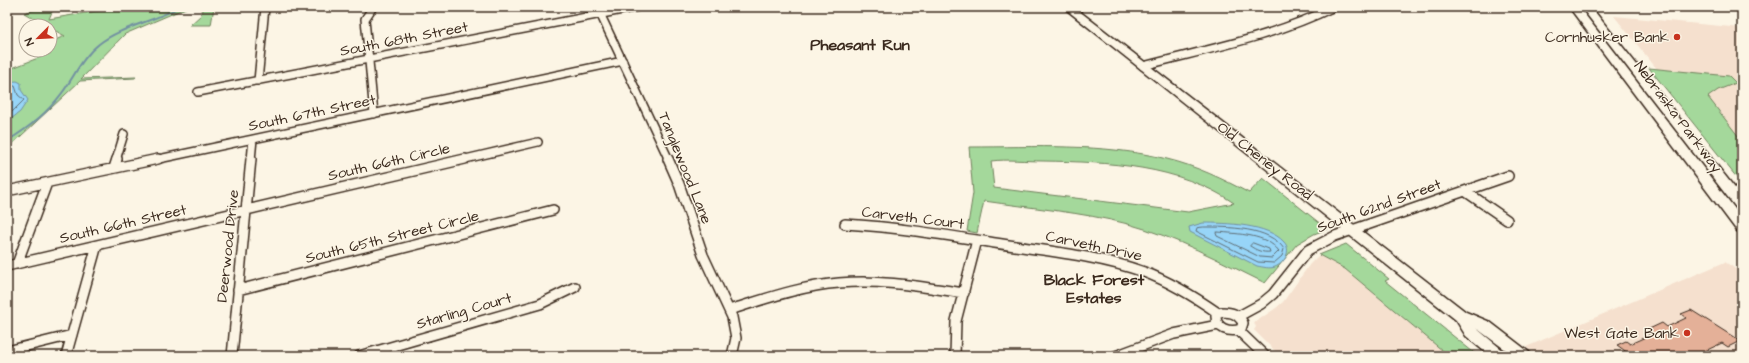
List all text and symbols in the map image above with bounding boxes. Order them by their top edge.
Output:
street label: South 68th Street [338,16,470,62]
north arrow [18,18,58,58]
place label: Cornhusker Bank [1545,27,1669,48]
marker: Cornhusker Bank [1672,32,1682,42]
district label: Pheasant Run [810,34,910,56]
text: N [21,36,38,48]
street label: Nebraska Parkway [1628,57,1727,178]
street label: South 67th Street [246,89,378,137]
street label: Tanglewood Lane [652,109,717,227]
street label: Old Cheney Road [1212,117,1318,206]
street label: South 66th Circle [326,138,452,186]
street label: South 62nd Street [1314,174,1444,238]
street label: Deerwood Drive [212,189,244,303]
street label: South 66th Street [57,199,189,249]
street label: Carveth Court [861,201,965,235]
street label: South 65th Street Circle [303,205,481,269]
street label: Carveth Drive [1044,226,1144,266]
district label: Black Forest Estates [1044,269,1145,309]
street label: Starling Court [414,287,515,336]
place label: West Gate Bank [1564,323,1679,344]
marker: West Gate Bank [1682,328,1692,338]

